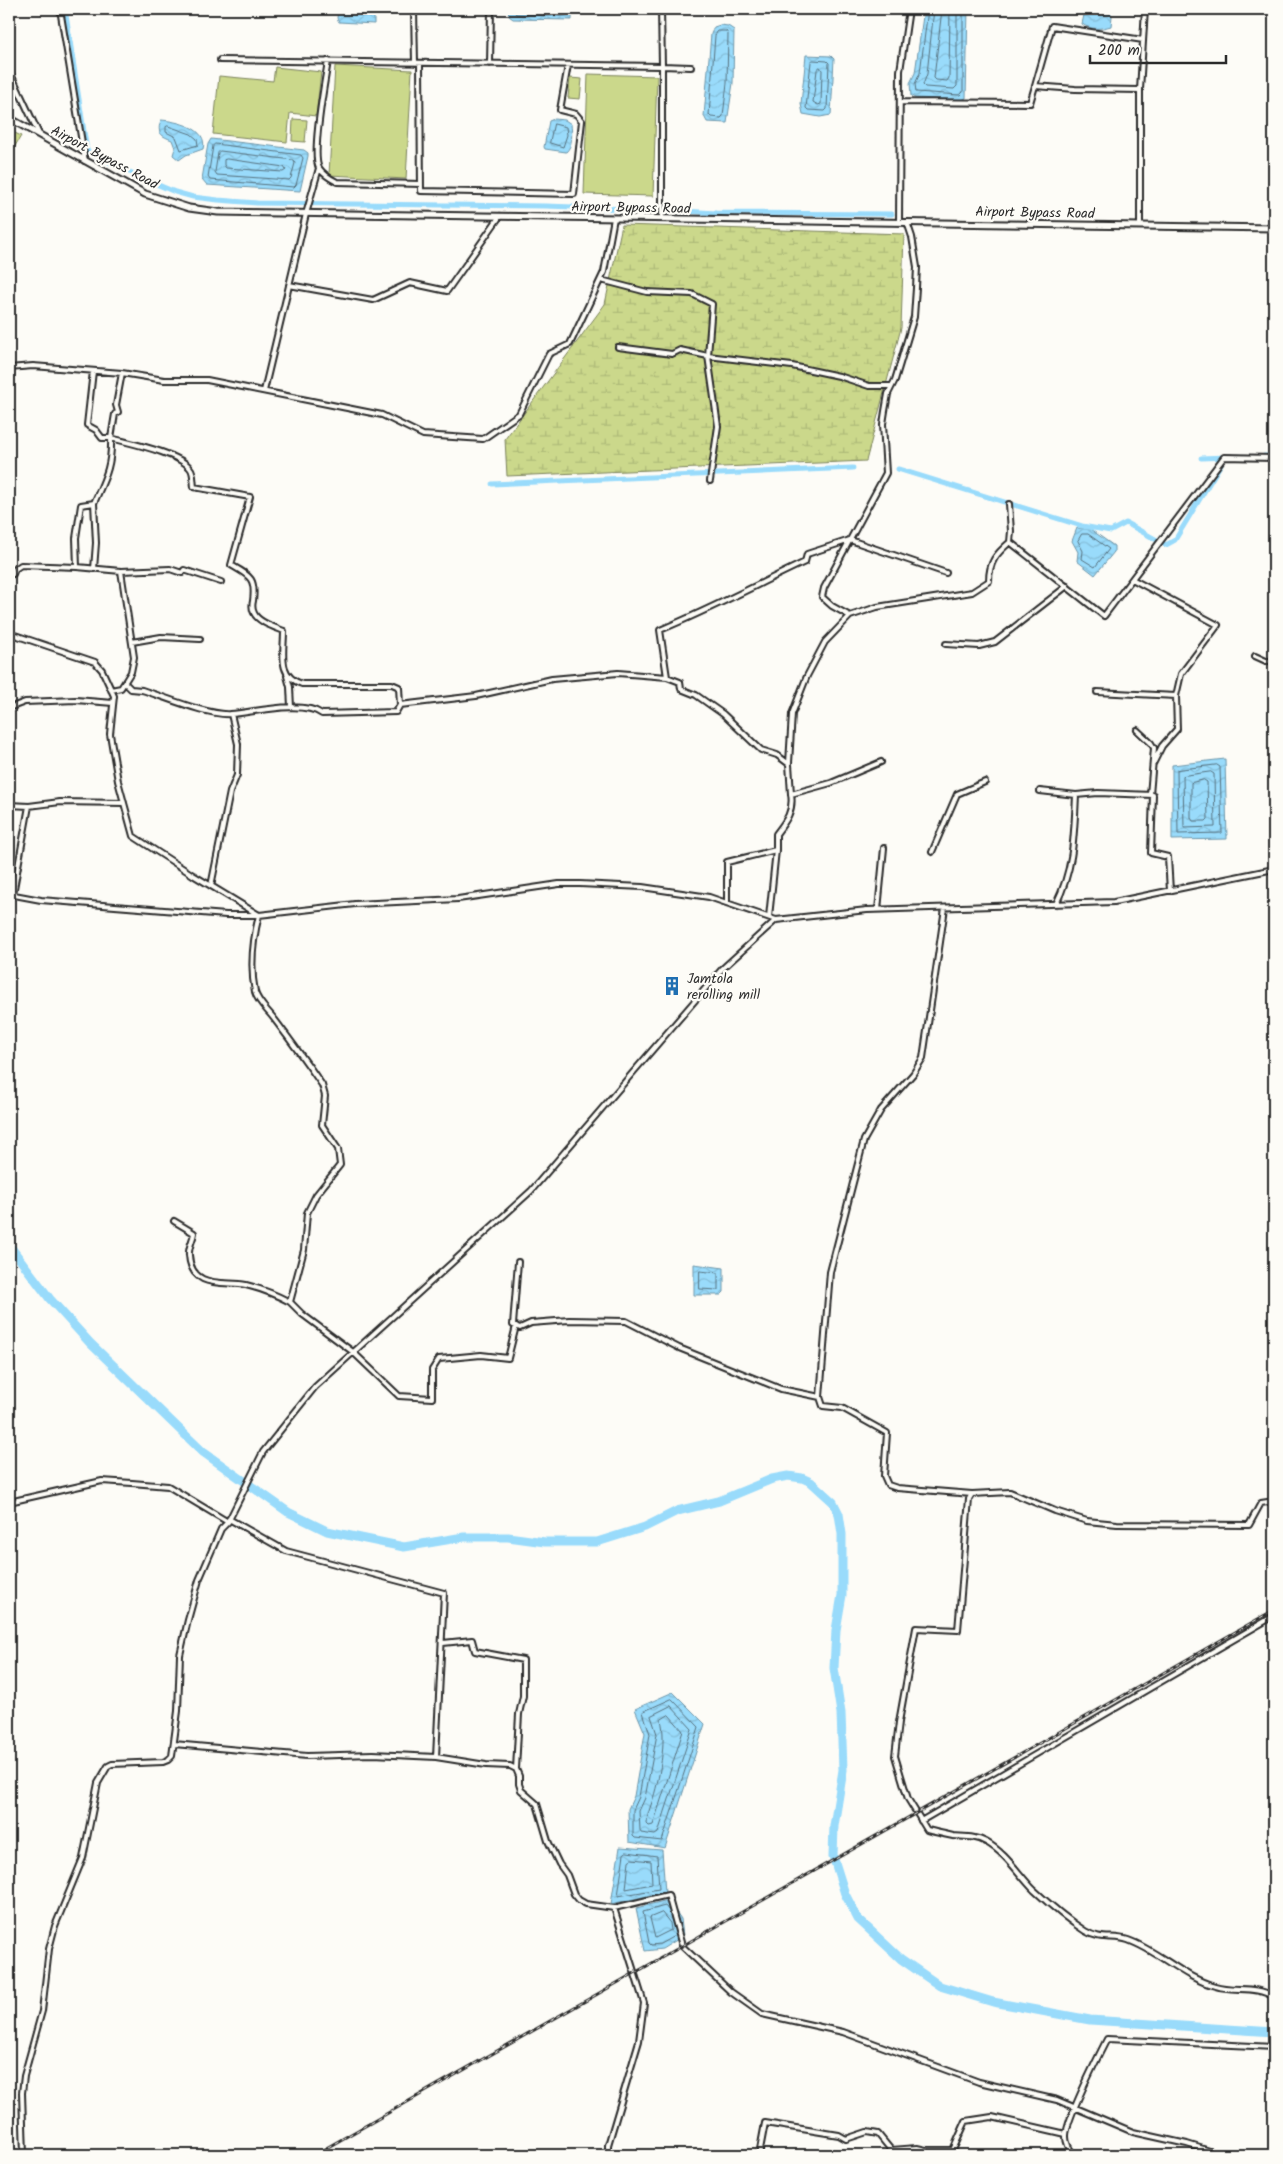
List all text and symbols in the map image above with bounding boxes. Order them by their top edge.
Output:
scale bar [1090,32,1227,64]
text: 200 m [1098,39,1140,63]
street label: Airport Bypass Road [47,120,163,196]
street label: Airport Bypass Road [571,196,692,220]
street label: Airport Bypass Road [975,201,1096,225]
place label: Jamtola rerolling mill [687,968,761,1006]
building icon: Jamtola rerolling mill [661,975,683,997]

